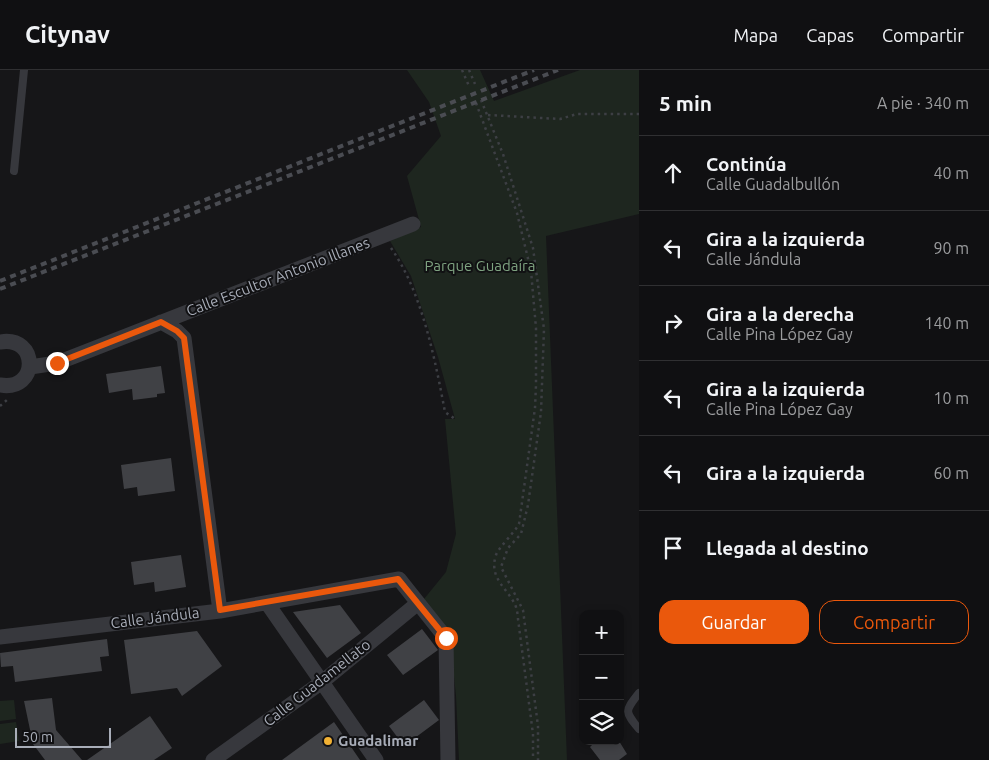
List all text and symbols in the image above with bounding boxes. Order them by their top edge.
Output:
text: Citynav [25,21,110,48]
text: Mapa [733,25,778,45]
text: Capas [806,25,854,45]
text: Compartir [882,25,964,45]
text: 5 min [659,91,712,115]
text: A pie · 340 m [877,94,969,112]
text: Continúa [706,153,787,175]
icon: ahead [659,159,687,187]
text: 40 m [933,164,969,182]
text: Calle Guadalbullón [706,175,840,193]
text: Gira a la izquierda [706,228,865,250]
street label: Calle Escultor Antonio Illanes [184,234,372,319]
icon: left [659,234,687,262]
text: 90 m [933,239,969,257]
text: Calle Jándula [706,250,801,268]
park label: Parque Guadaíra [424,257,536,274]
text: Gira a la derecha [706,303,854,325]
icon: right [659,309,687,337]
text: 140 m [924,314,969,332]
text: Calle Pina López Gay [706,325,853,343]
route end [46,352,69,375]
text: Gira a la izquierda [706,378,865,400]
icon: left [659,384,687,412]
text: 10 m [933,389,969,407]
text: Calle Pina López Gay [706,400,853,418]
icon: left [659,459,687,487]
text: Gira a la izquierda [706,462,865,484]
text: 60 m [933,464,969,482]
icon: arrive [659,534,687,562]
text: Llegada al destino [706,537,869,559]
button: Guardar [659,600,809,644]
button: Compartir [819,600,969,644]
street label: Calle Jándula [110,604,200,631]
map controls [579,610,624,745]
button: + [579,610,624,655]
route start [435,627,458,650]
street label: Calle Guadamellato [260,636,373,730]
button: − [579,655,624,700]
button: layers [579,700,624,745]
scale bar [15,725,111,748]
text: 50 m [22,729,53,745]
place label: Guadalimar [338,732,419,749]
marker: Guadalimar [322,735,334,747]

